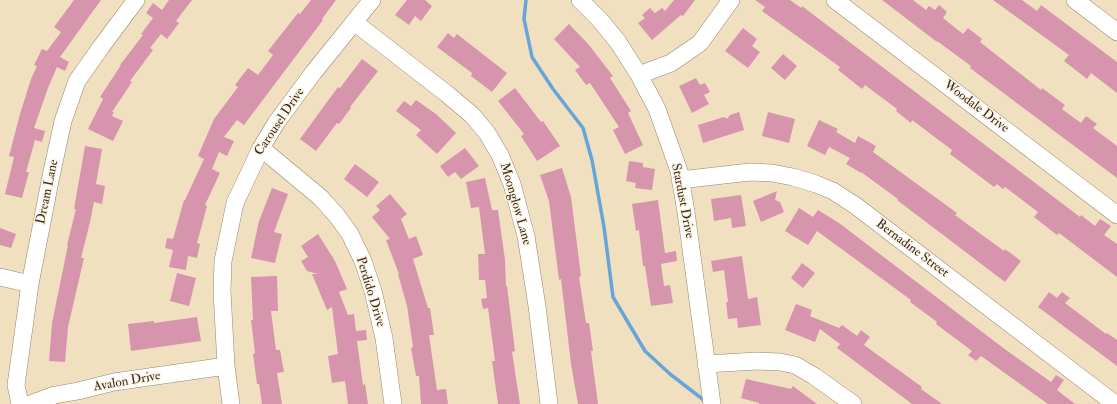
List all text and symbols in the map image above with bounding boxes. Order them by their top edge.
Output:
street label: Woodale Drive [940,77,1012,137]
street label: Carousel Drive [252,85,308,159]
street label: Dream Lane [34,158,62,226]
street label: Moonglow Lane [496,161,534,247]
street label: Stardust Drive [667,162,697,240]
street label: Bernadine Street [873,217,951,281]
street label: Perdido Drive [352,255,388,329]
street label: Avalon Drive [92,368,162,396]

